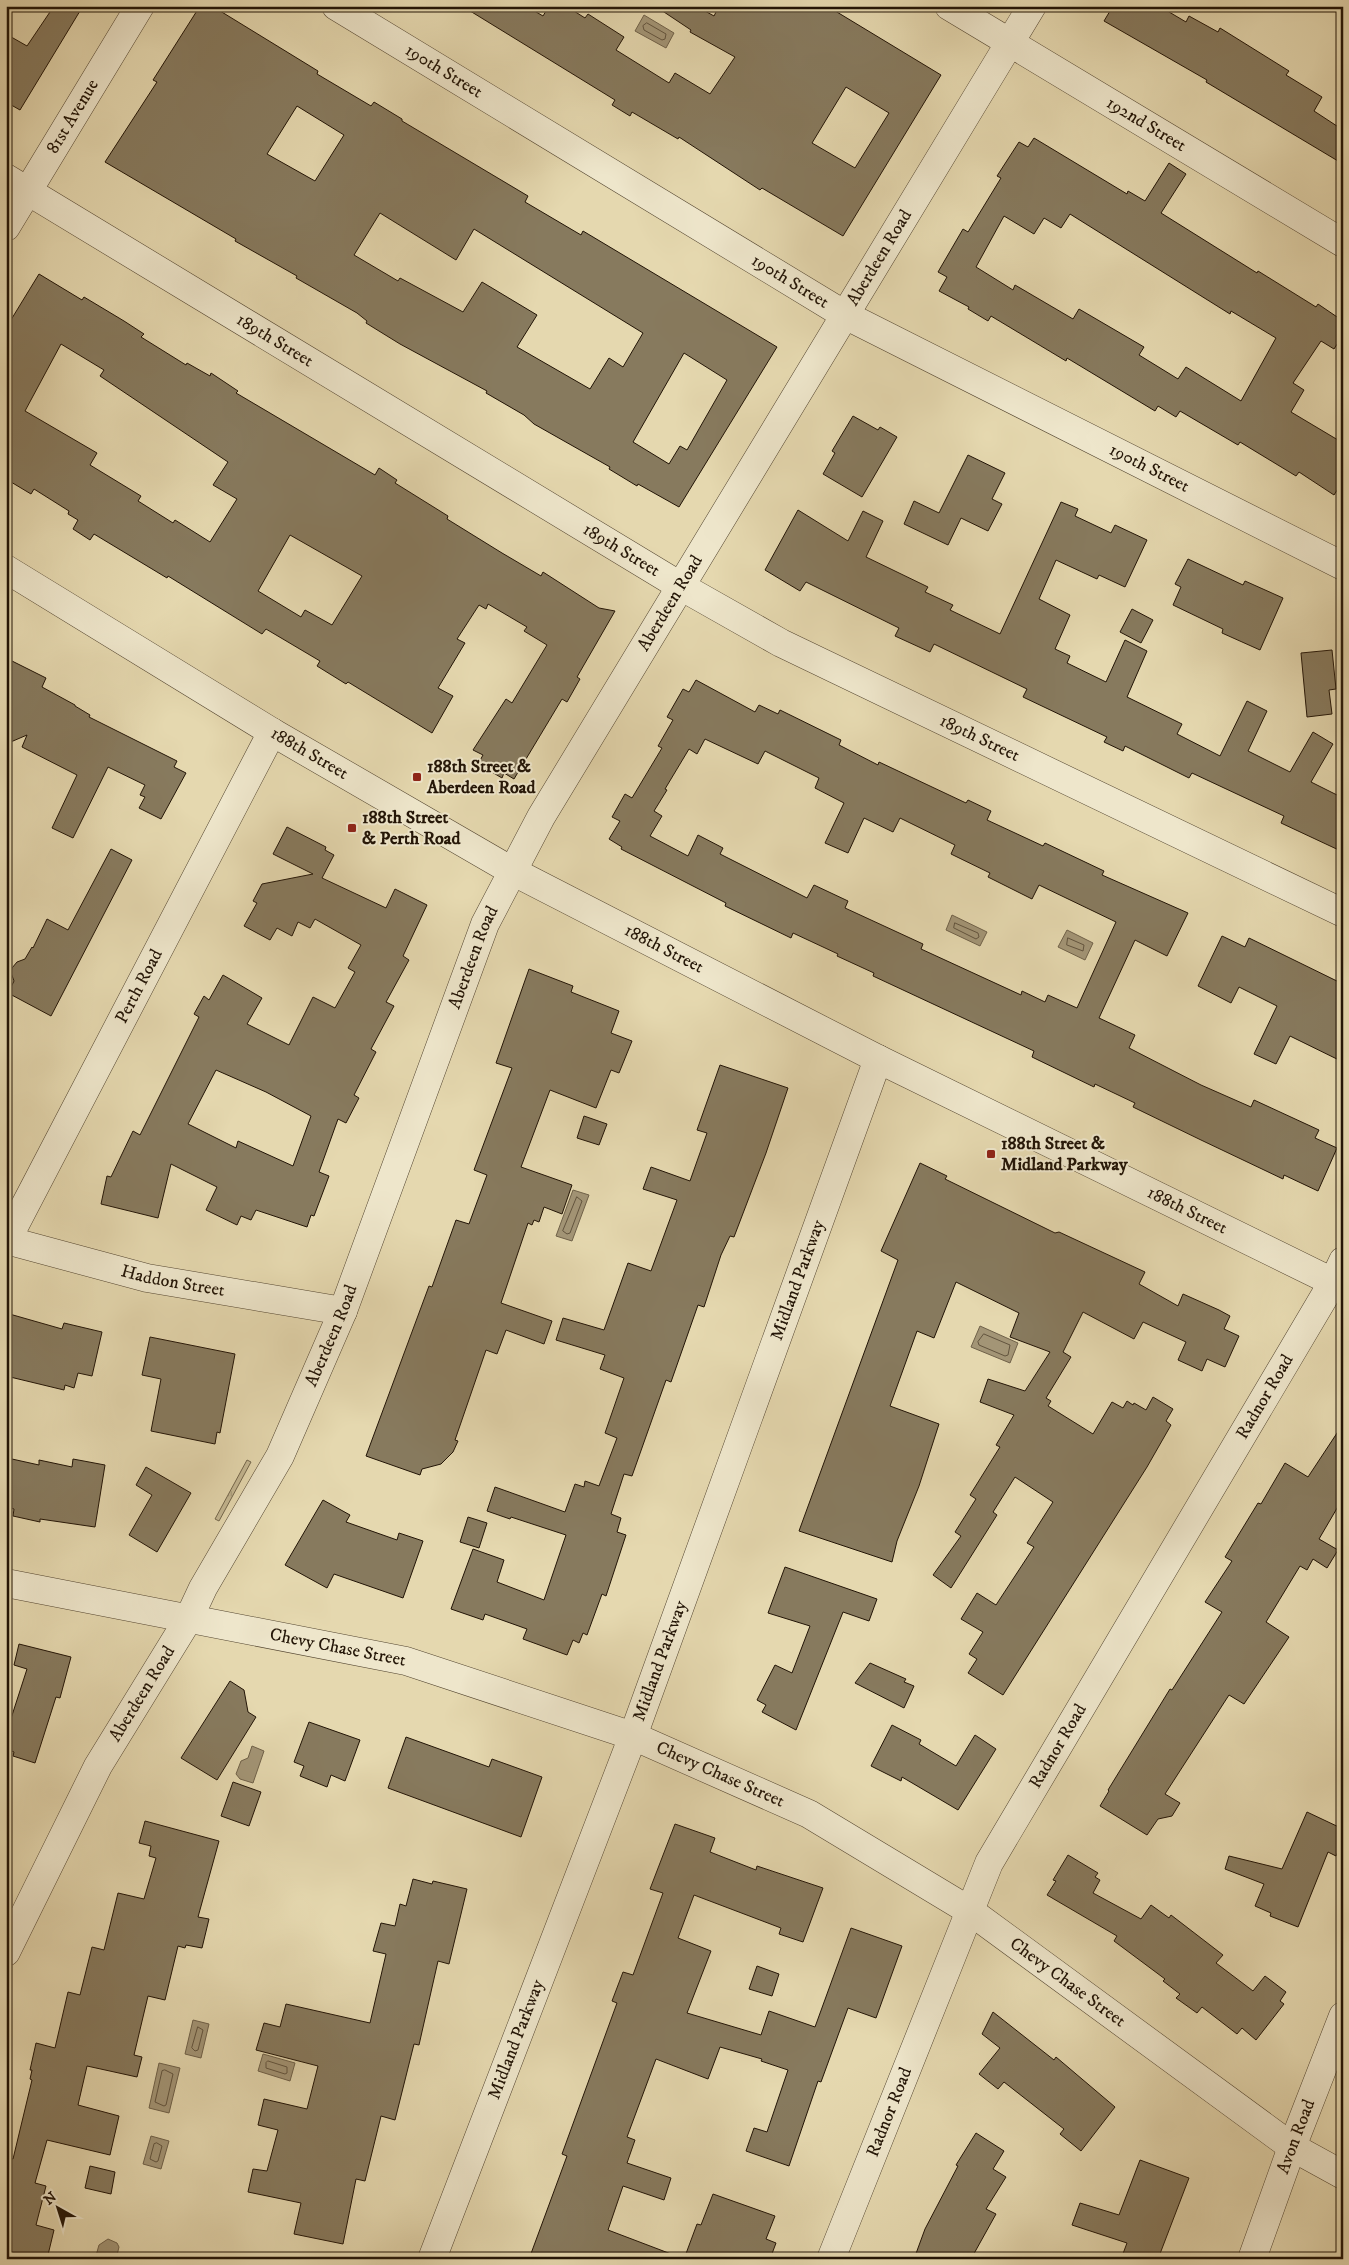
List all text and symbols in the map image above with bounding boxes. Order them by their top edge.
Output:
street label: 190th Street [401,39,487,103]
street label: 81st Avenue [42,75,104,158]
street label: 192nd Street [1102,92,1190,157]
street label: Aberdeen Road [842,206,917,310]
street label: 190th Street [747,250,833,314]
street label: 189th Street [232,309,317,372]
street label: 190th Street [1105,439,1193,498]
street label: 189th Street [579,518,664,582]
street label: Aberdeen Road [633,551,708,655]
street label: 189th Street [936,710,1023,767]
street label: 188th Street [266,722,352,785]
place label: 188th Street & Aberdeen Road [426,756,536,799]
marker: 188th Street & Aberdeen Road [411,771,423,783]
place label: 188th Street & Perth Road [362,807,461,850]
marker: 188th Street & Perth Road [346,822,358,834]
street label: Aberdeen Road [444,902,503,1012]
street label: 188th Street [620,919,707,979]
street label: Perth Road [111,946,168,1027]
place label: 188th Street & Midland Parkway [1001,1133,1128,1176]
marker: 188th Street & Midland Parkway [985,1148,997,1160]
street label: 188th Street [1143,1182,1231,1240]
street label: Midland Parkway [766,1217,830,1343]
street label: Haddon Street [118,1260,227,1302]
street label: Aberdeen Road [300,1282,363,1390]
street label: Radnor Road [1231,1351,1299,1443]
street label: Midland Parkway [628,1597,692,1724]
street label: Chevy Chase Street [268,1624,408,1672]
street label: Aberdeen Road [104,1642,180,1746]
street label: Radnor Road [1025,1700,1092,1793]
street label: Chevy Chase Street [653,1737,788,1813]
street label: Chevy Chase Street [1005,1933,1130,2032]
street label: Midland Parkway [483,1976,549,2103]
street label: Radnor Road [862,2064,917,2160]
street label: Avon Road [1272,2096,1320,2177]
north arrow [32,2182,82,2232]
text: N [40,2188,61,2209]

